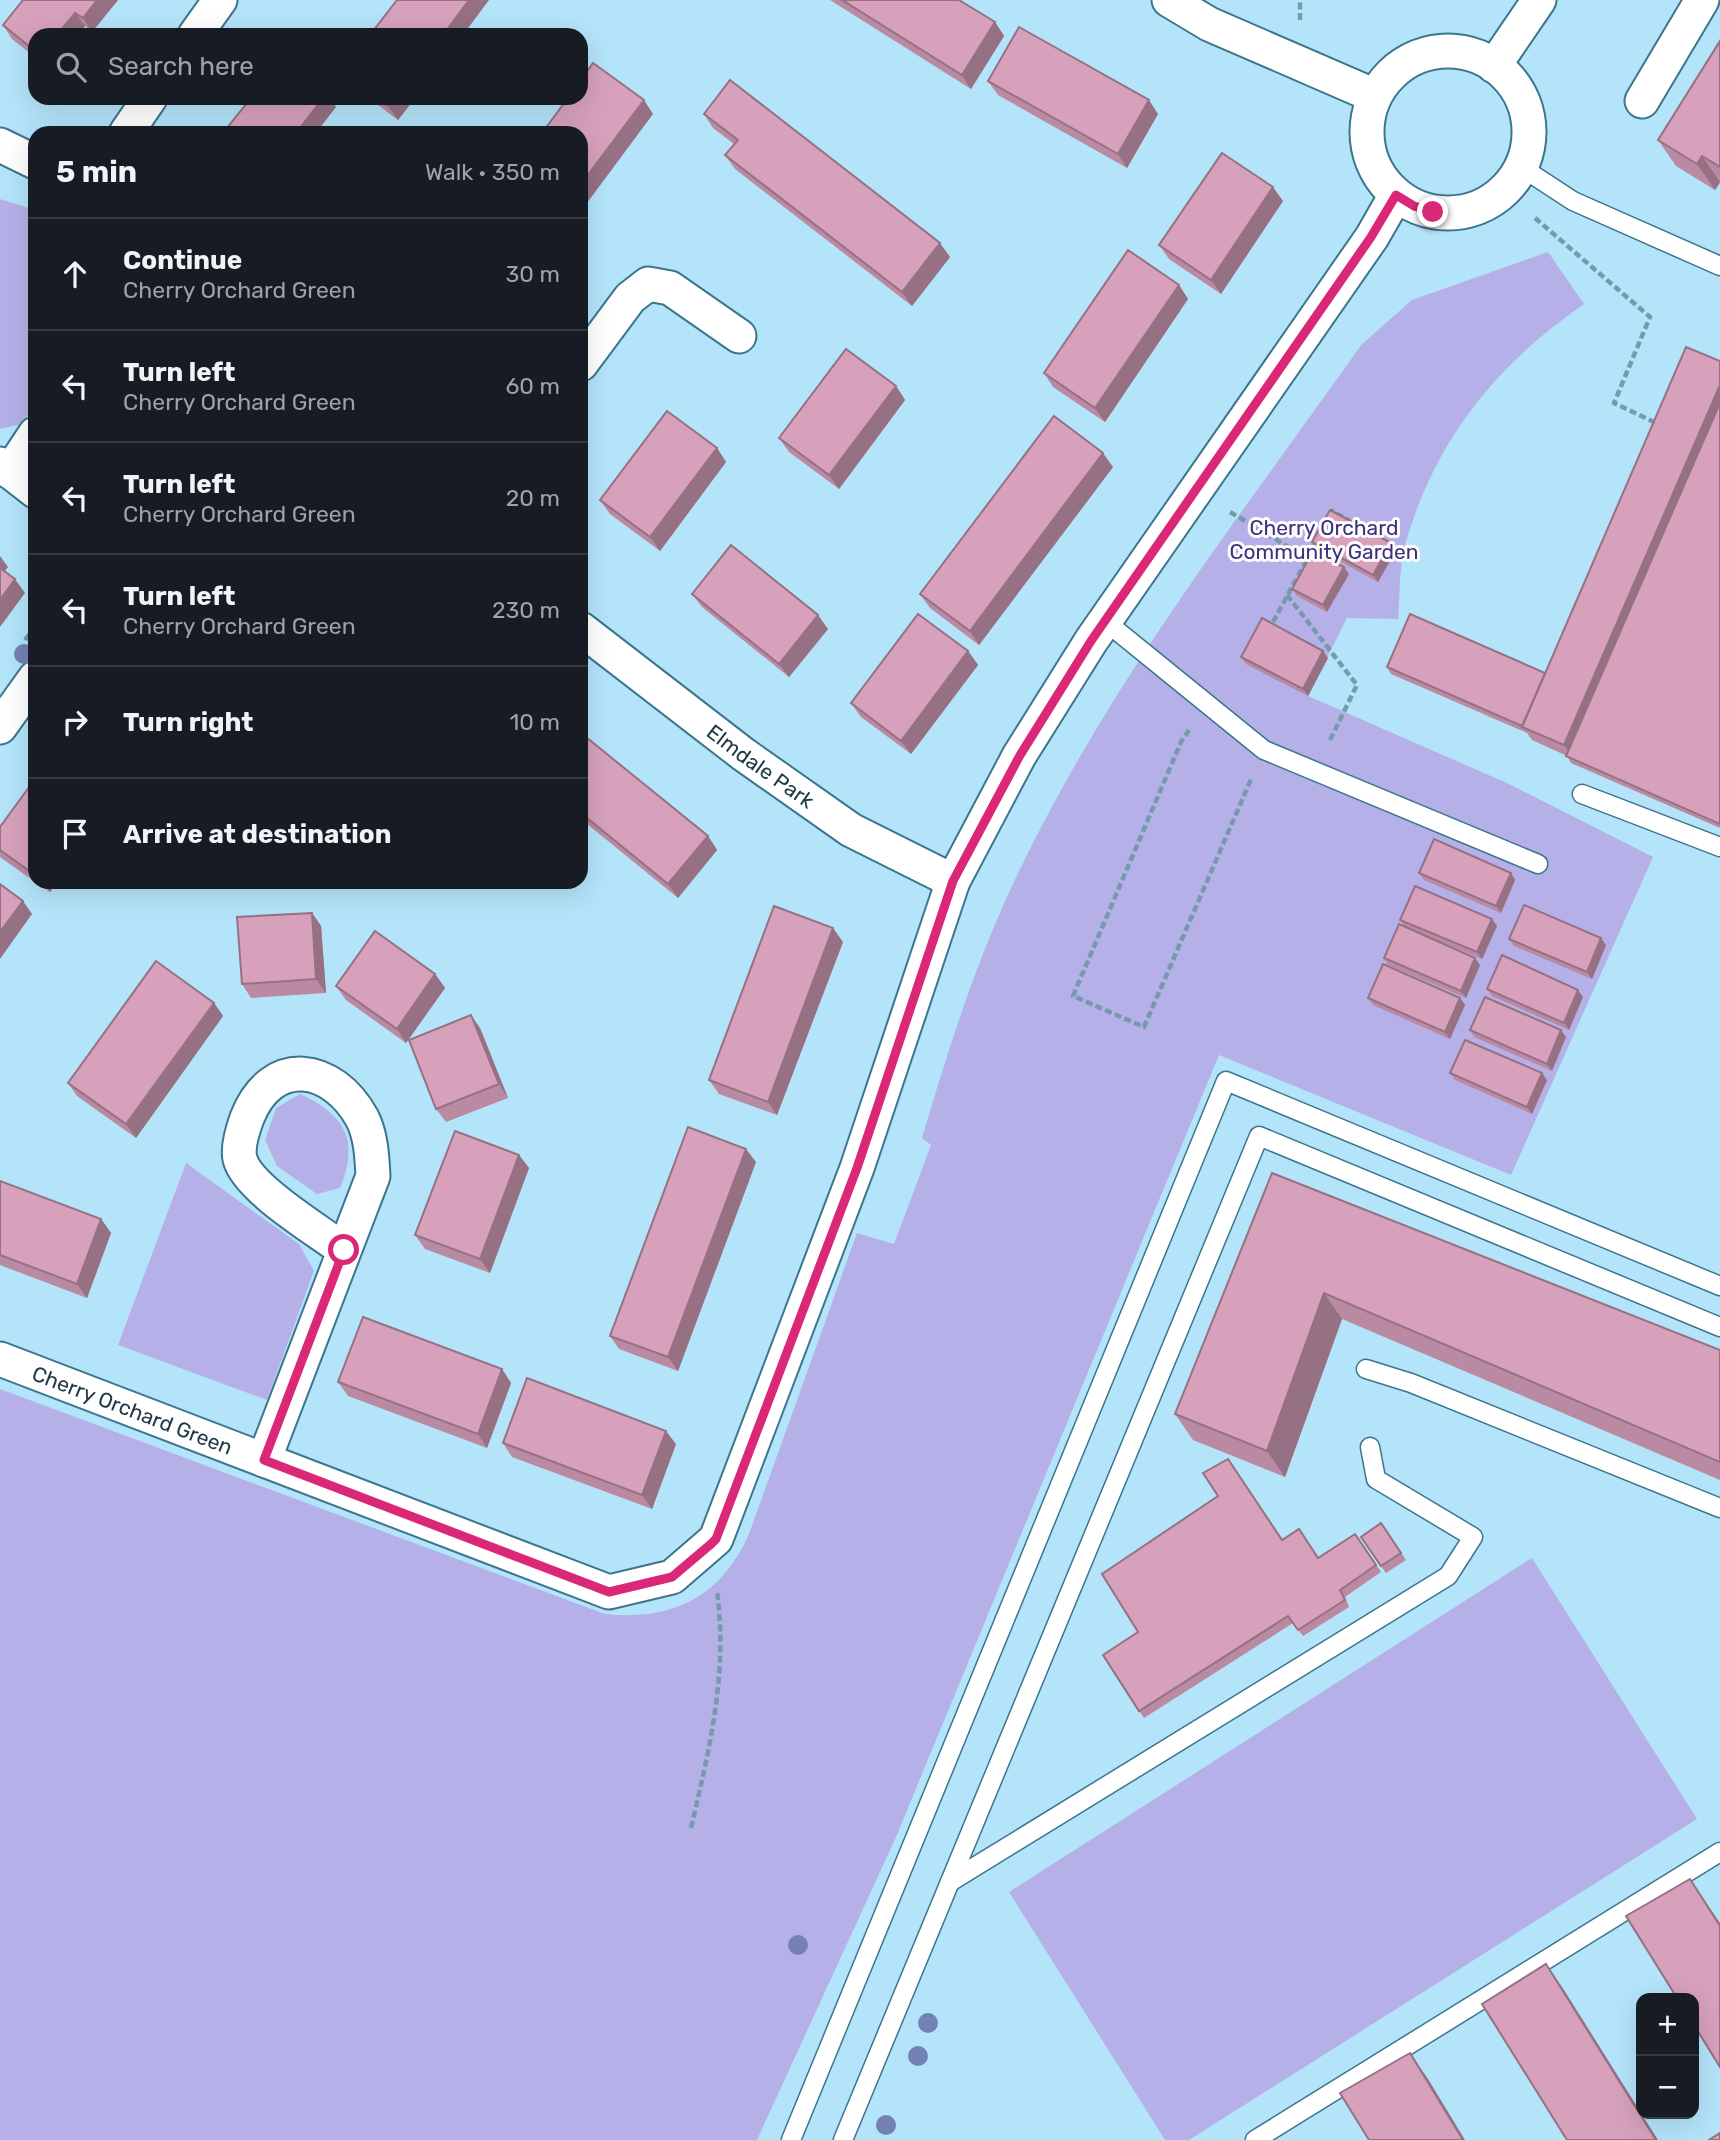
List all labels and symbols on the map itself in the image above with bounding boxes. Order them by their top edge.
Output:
route end [1417,196,1448,227]
park label: Cherry Orchard Community Garden [1230,515,1418,564]
street label: Elmdale Park [702,719,819,813]
route start [328,1234,359,1265]
street label: Cherry Orchard Green [29,1360,236,1459]

